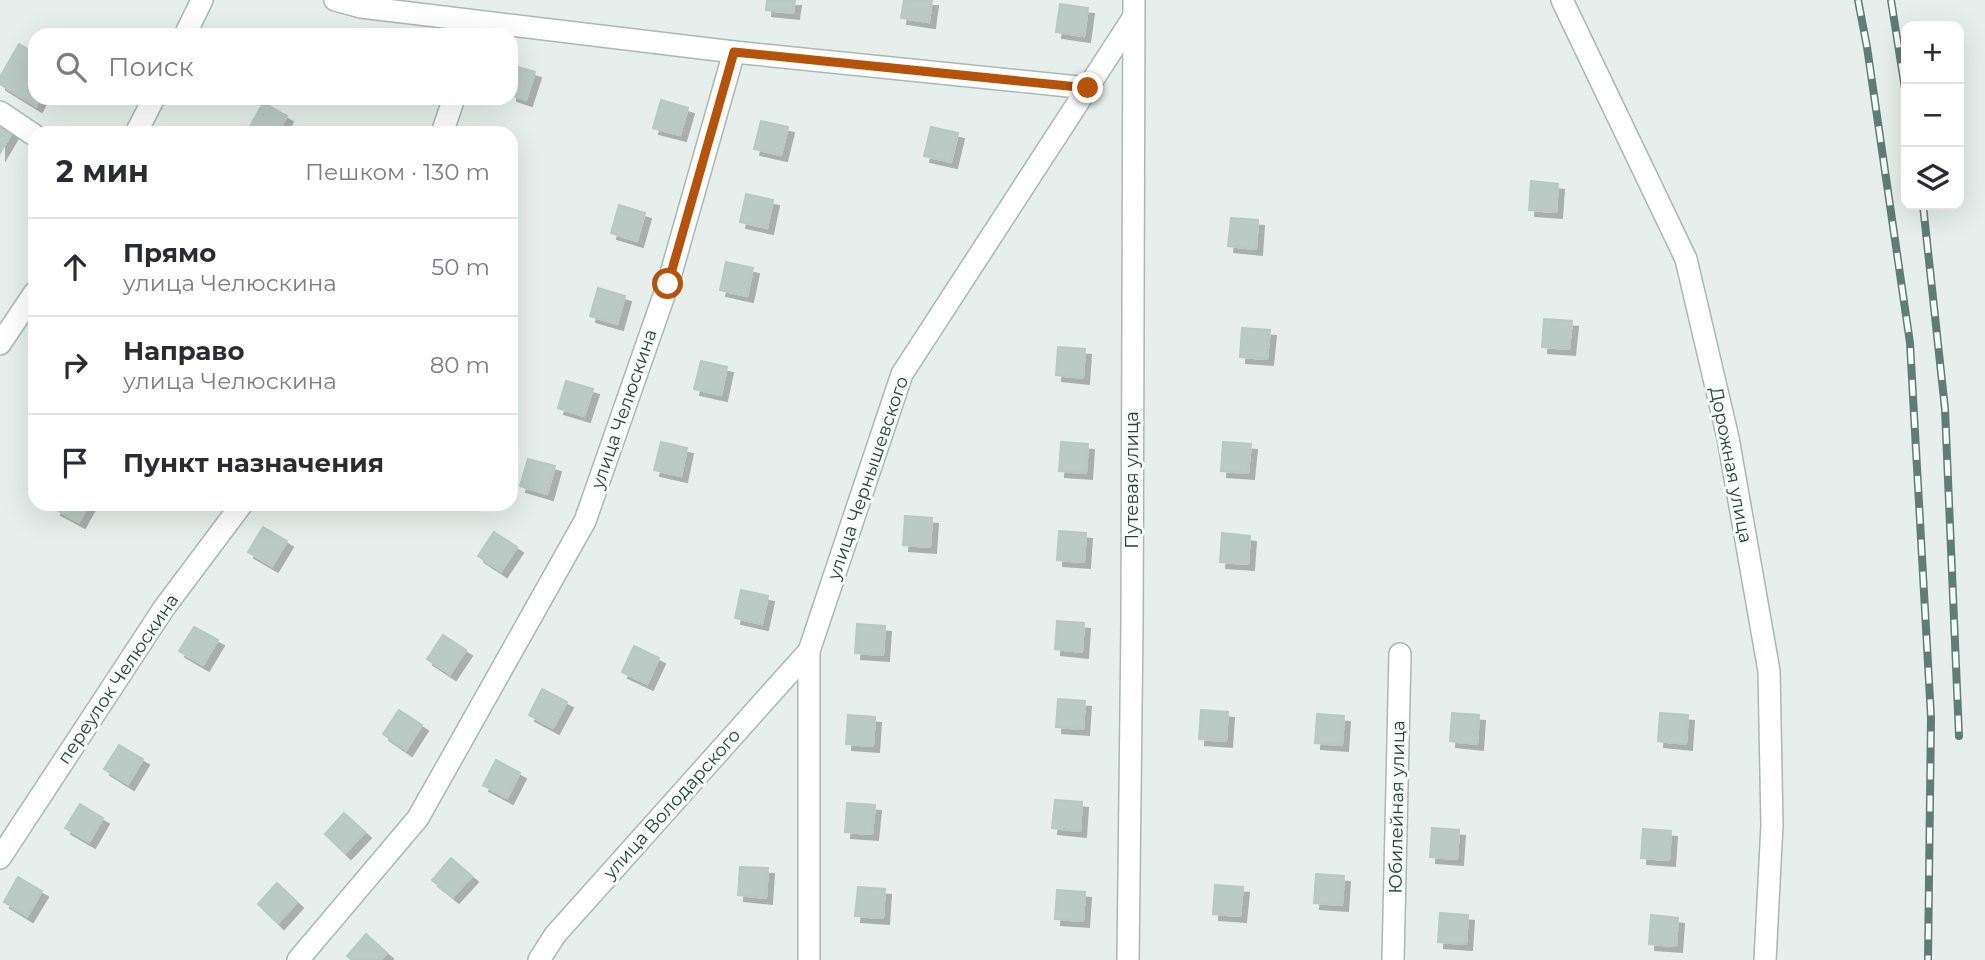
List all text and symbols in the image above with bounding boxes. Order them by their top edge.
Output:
map controls [1901,21,1964,210]
button: + [1901,21,1964,84]
search box [28,28,518,105]
icon: search [52,48,90,86]
text: Поиск [108,51,194,83]
route end [1072,72,1103,103]
button: − [1901,84,1964,147]
button: layers [1901,147,1964,210]
text: 2 мин [56,153,149,190]
text: Пешком · 130 m [305,158,490,186]
text: Прямо [123,237,216,269]
icon: ahead [56,248,94,286]
text: 50 m [431,253,490,281]
route start [652,268,683,299]
text: улица Челюскина [123,269,337,297]
street label: улица Челюскина [586,326,662,493]
text: Направо [123,335,244,367]
icon: right [56,346,94,384]
text: 80 m [430,351,490,379]
text: улица Челюскина [123,367,337,395]
street label: улица Чернышевского [823,373,913,584]
street label: Дорожная улица [1705,385,1757,545]
street label: Путевая улица [1121,411,1143,549]
icon: arrive [56,444,94,482]
text: Пункт назначения [123,447,384,479]
street label: переулок Челюскина [53,590,183,768]
street label: Юбилейная улица [1384,720,1410,894]
street label: улица Володарского [598,724,745,884]

